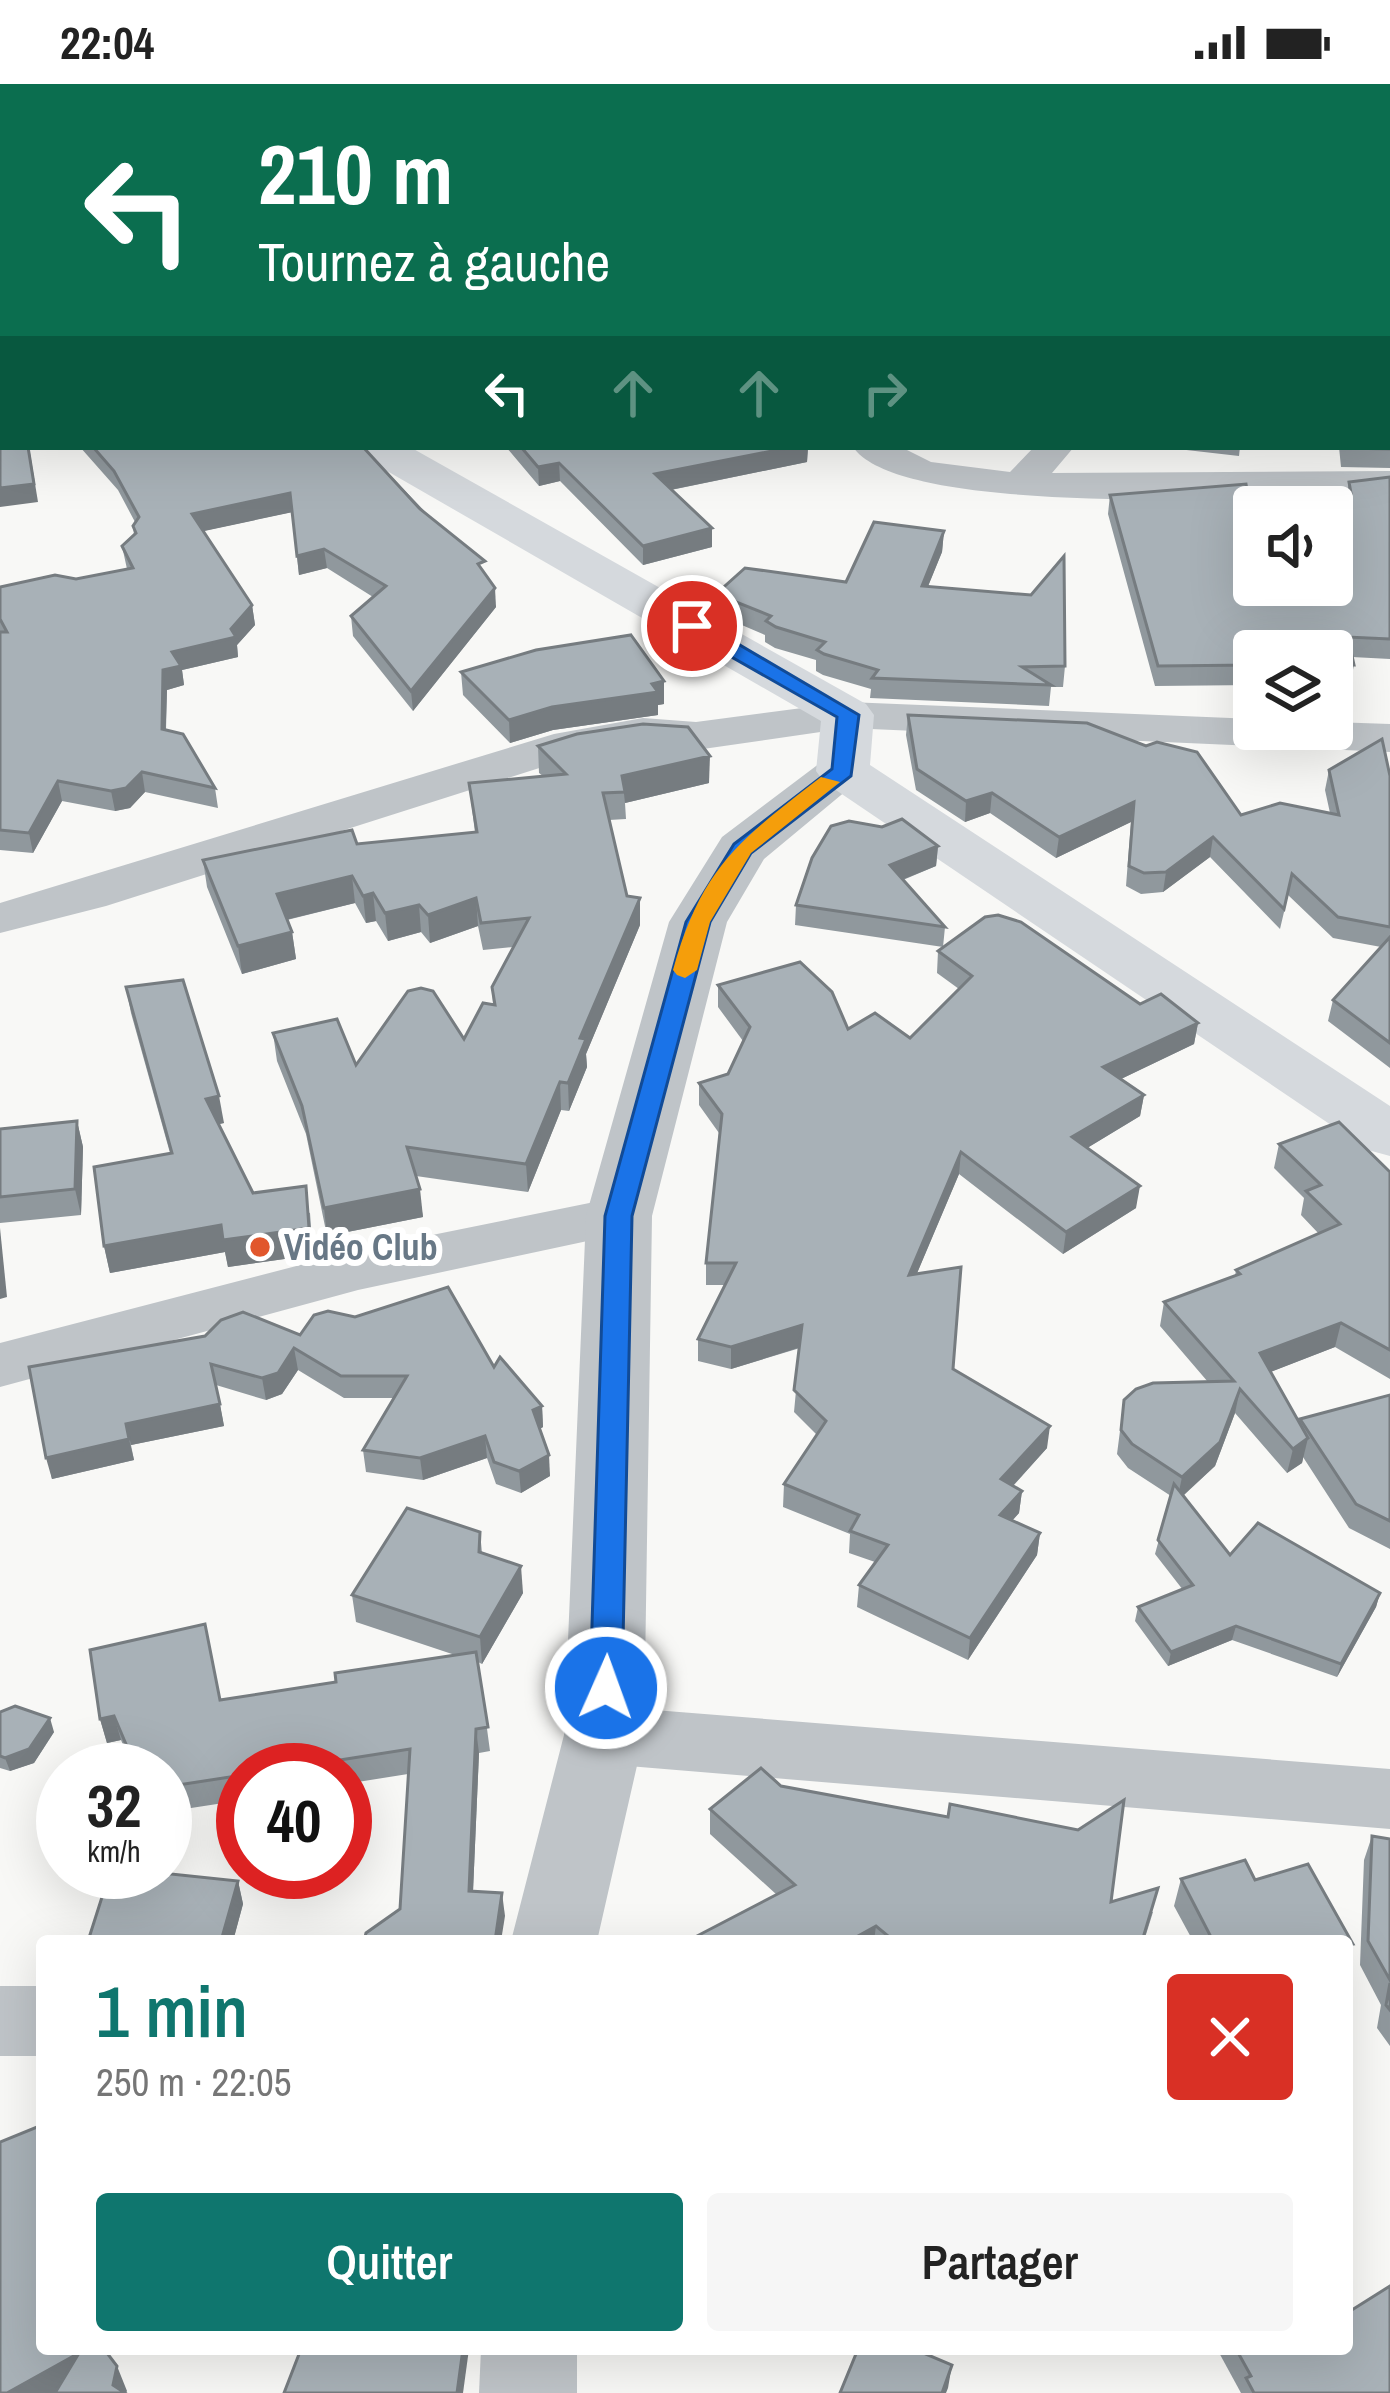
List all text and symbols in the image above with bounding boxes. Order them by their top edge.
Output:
text: 22:04 [60,12,154,73]
text: 210 m [258,117,453,230]
icon: left [60,132,216,288]
text: Tournez à gauche [258,225,610,298]
icon: left [474,360,540,426]
icon: ahead [600,360,666,426]
icon: ahead [726,360,792,426]
icon: right [852,360,918,426]
map controls [1233,486,1353,750]
button: sound [1233,486,1353,606]
pin [641,575,743,677]
icon: arrive [659,593,725,659]
button: layers [1233,630,1353,750]
place label: Vidéo Club [284,1223,438,1271]
marker: Vidéo Club [247,1234,273,1260]
position arrow [543,1625,669,1751]
speed limit sign: 40 [216,1743,372,1899]
text: 32 [87,1765,141,1846]
text: km/h [87,1831,141,1871]
text: 1 min [96,1962,248,2059]
button: close [1167,1974,1293,2100]
text: 250 m · 22:05 [96,2056,292,2108]
button: Quitter [96,2193,683,2331]
button: Partager [707,2193,1293,2331]

